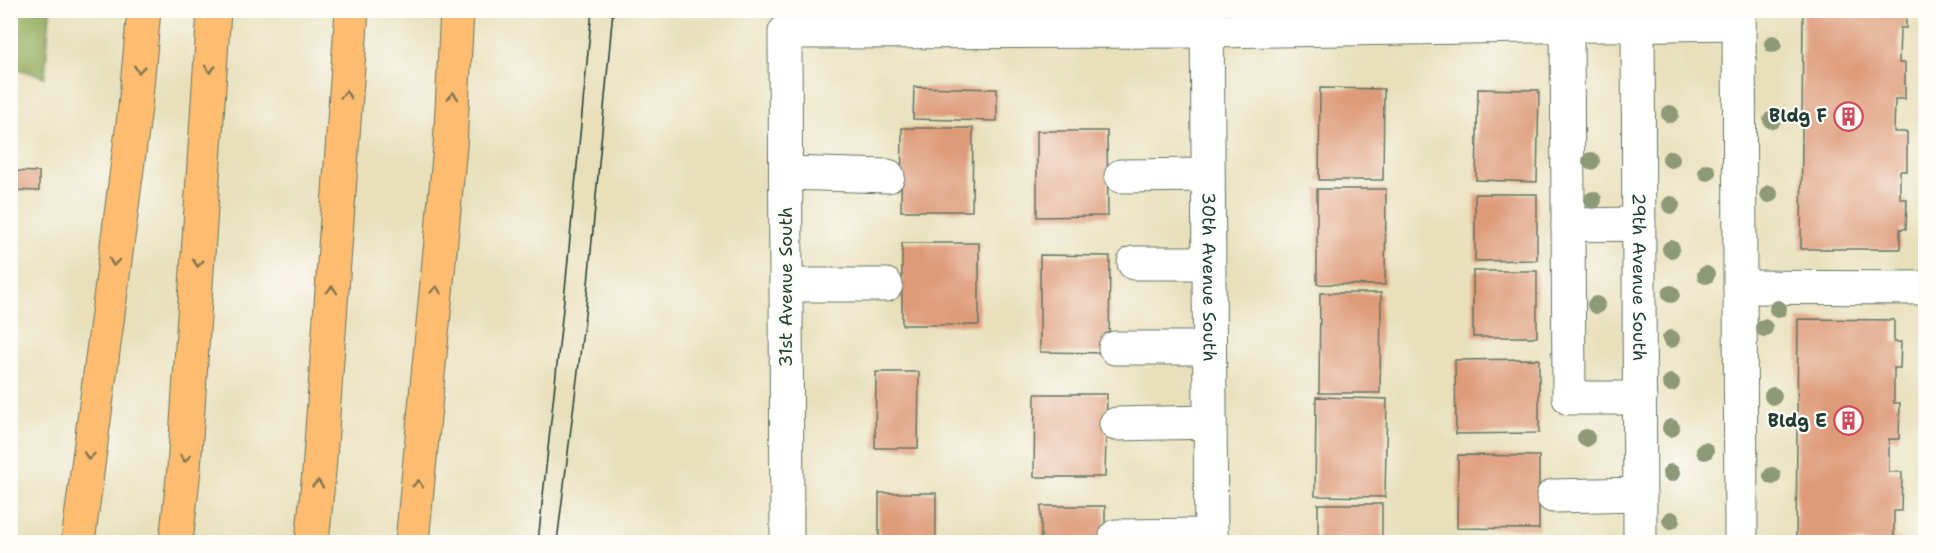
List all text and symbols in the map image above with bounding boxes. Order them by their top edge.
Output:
one-way arrow [133,64,146,73]
one-way arrow [204,64,217,73]
one-way arrow [339,91,352,100]
one-way arrow [446,91,459,100]
building icon: Bldg F [1832,100,1864,132]
place label: Bldg F [1769,104,1827,128]
street label: 30th Avenue South [1196,192,1222,362]
street label: 29th Avenue South [1627,193,1651,361]
street label: 31st Avenue South [774,207,798,367]
one-way arrow [109,258,121,267]
one-way arrow [191,259,204,268]
one-way arrow [325,285,338,294]
one-way arrow [429,286,442,295]
building icon: Bldg E [1832,405,1864,437]
place label: Bldg E [1768,409,1827,433]
one-way arrow [83,451,96,460]
one-way arrow [179,454,192,463]
one-way arrow [311,480,324,489]
one-way arrow [411,480,424,489]

